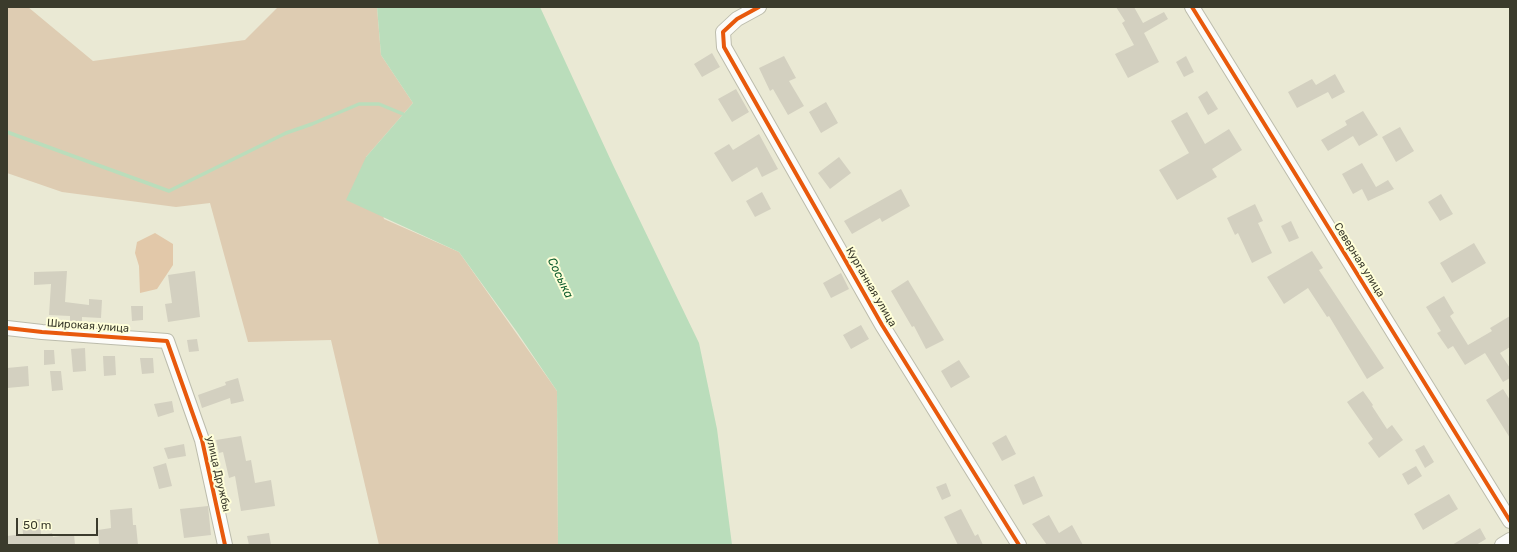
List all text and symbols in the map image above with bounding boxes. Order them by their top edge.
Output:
street label: Северная улица [1331,220,1387,300]
street label: Курганная улица [843,245,899,329]
water label: Сосыка [544,255,576,301]
street label: Широкая улица [46,317,130,335]
street label: улица Дружбы [203,435,233,513]
scale bar [18,510,100,536]
text: 50 m [23,518,51,532]

